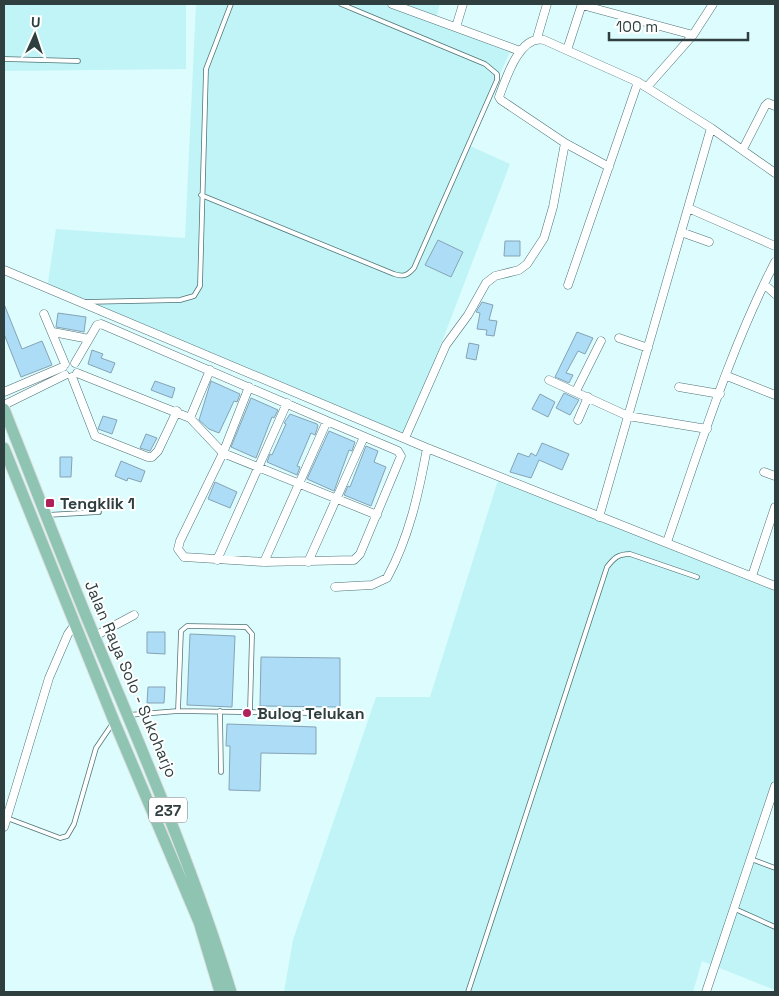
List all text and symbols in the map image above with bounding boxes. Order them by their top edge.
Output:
north arrow [10,10,60,60]
scale bar [609,10,748,42]
text: U [31,13,41,31]
text: 100 m [616,17,658,36]
place label: Tengklik 1 [60,493,135,514]
marker: Tengklik 1 [44,497,56,509]
street label: Jalan Raya Solo - Sukoharjo [80,577,182,781]
place label: Bulog Telukan [257,703,365,724]
marker: Bulog Telukan [241,707,253,719]
road number: 237 [149,798,187,822]

